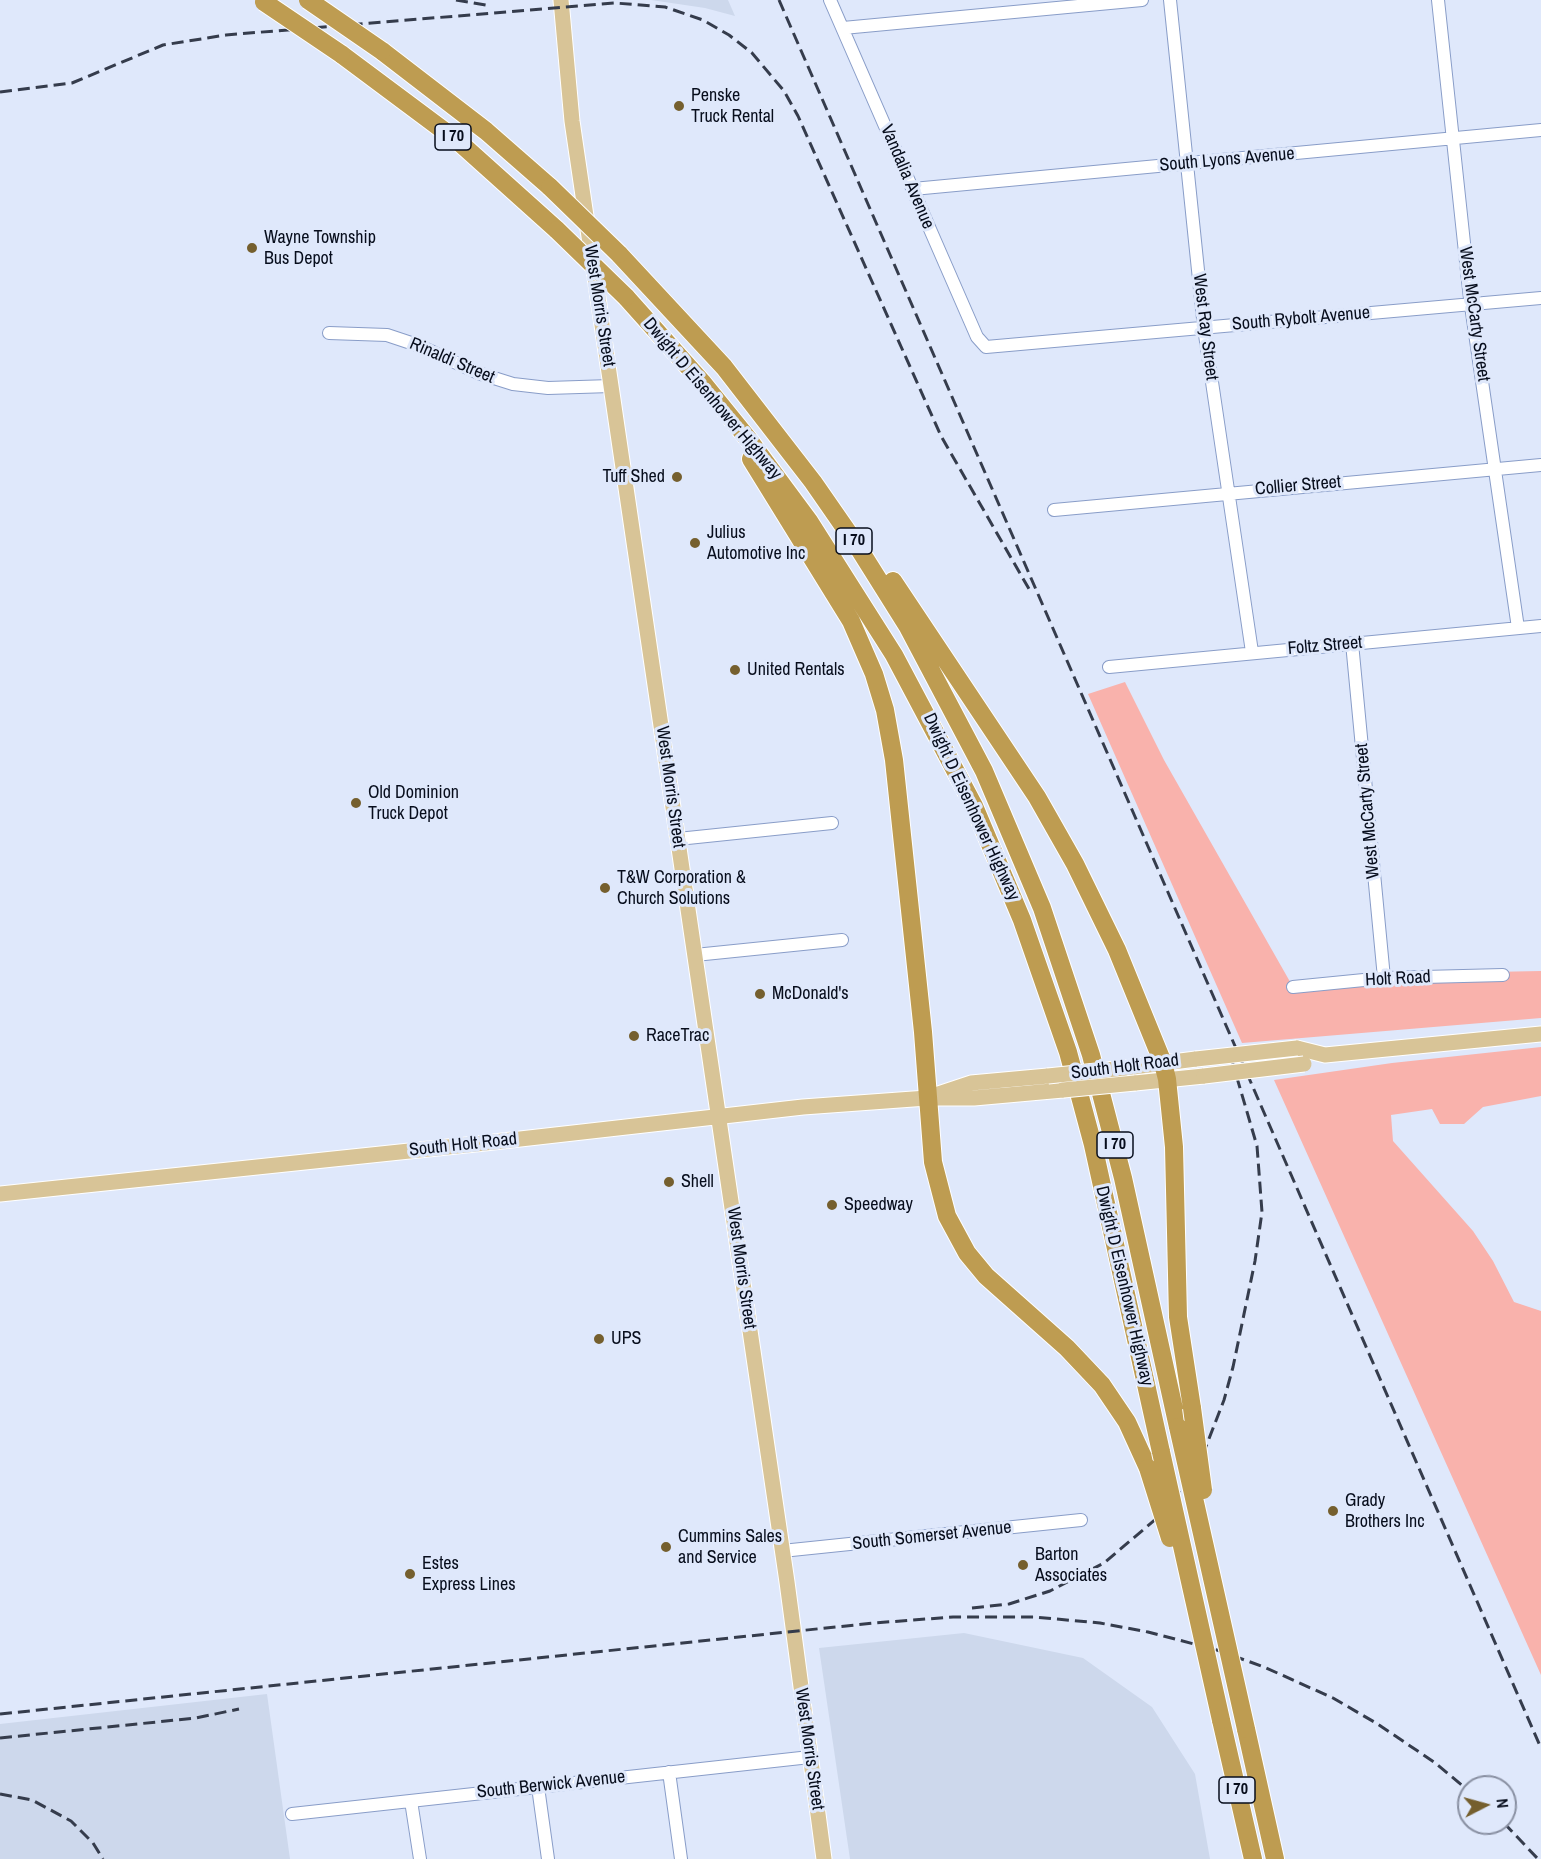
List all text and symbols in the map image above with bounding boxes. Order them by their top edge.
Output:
place label: Penske Truck Rental [691,85,774,128]
marker: Penske Truck Rental [672,99,686,113]
street label: Vandalia Avenue [875,122,939,232]
road number: I 70 [435,124,471,150]
street label: South Lyons Avenue [1159,143,1295,177]
place label: Wayne Township Bus Depot [264,227,376,270]
marker: Wayne Township Bus Depot [245,241,259,255]
street label: West Morris Street [579,244,619,368]
street label: West McCarty Street [1454,245,1494,383]
street label: West Ray Street [1188,272,1222,382]
street label: South Rybolt Avenue [1231,302,1371,336]
street label: Dwight D Eisenhower Highway [638,314,786,484]
street label: Rinaldi Street [406,333,498,389]
place label: Tuff Shed [603,466,665,488]
marker: Tuff Shed [670,470,684,484]
street label: Collier Street [1254,471,1342,501]
place label: Julius Automotive Inc [707,522,805,564]
road number: I 70 [836,528,872,554]
marker: Julius Automotive Inc [688,536,702,550]
street label: Foltz Street [1287,632,1363,660]
place label: United Rentals [747,659,845,681]
marker: United Rentals [728,663,742,677]
street label: Dwight D Eisenhower Highway [918,710,1024,904]
street label: West Morris Street [651,725,689,849]
street label: West McCarty Street [1351,742,1385,880]
place label: Old Dominion Truck Depot [368,782,459,824]
marker: Old Dominion Truck Depot [349,796,363,810]
place label: T&W Corporation & Church Solutions [617,867,746,910]
marker: T&W Corporation & Church Solutions [598,881,612,895]
street label: Holt Road [1365,966,1431,992]
place label: McDonald's [772,983,849,1005]
marker: McDonald's [753,987,767,1001]
place label: RaceTrac [646,1025,709,1047]
marker: RaceTrac [627,1029,641,1043]
street label: South Holt Road [1070,1050,1180,1084]
street label: South Holt Road [408,1129,518,1161]
road number: I 70 [1097,1132,1133,1158]
place label: Shell [681,1171,714,1193]
marker: Shell [662,1175,676,1189]
street label: Dwight D Eisenhower Highway [1091,1184,1157,1388]
place label: Speedway [844,1194,913,1216]
marker: Speedway [825,1198,839,1212]
street label: West Morris Street [722,1206,760,1330]
place label: UPS [611,1328,641,1350]
marker: UPS [592,1332,606,1346]
place label: Grady Brothers Inc [1345,1490,1425,1532]
marker: Grady Brothers Inc [1326,1504,1340,1518]
street label: South Somerset Avenue [851,1517,1013,1555]
place label: Cummins Sales and Service [678,1526,782,1568]
marker: Cummins Sales and Service [659,1540,673,1554]
place label: Barton Associates [1035,1544,1107,1586]
place label: Estes Express Lines [422,1553,516,1596]
marker: Barton Associates [1016,1558,1030,1572]
marker: Estes Express Lines [403,1567,417,1581]
street label: West Morris Street [790,1687,828,1811]
street label: South Berwick Avenue [476,1766,626,1804]
north arrow [1457,1775,1517,1835]
road number: I 70 [1219,1777,1255,1803]
text: N [1491,1797,1514,1809]

